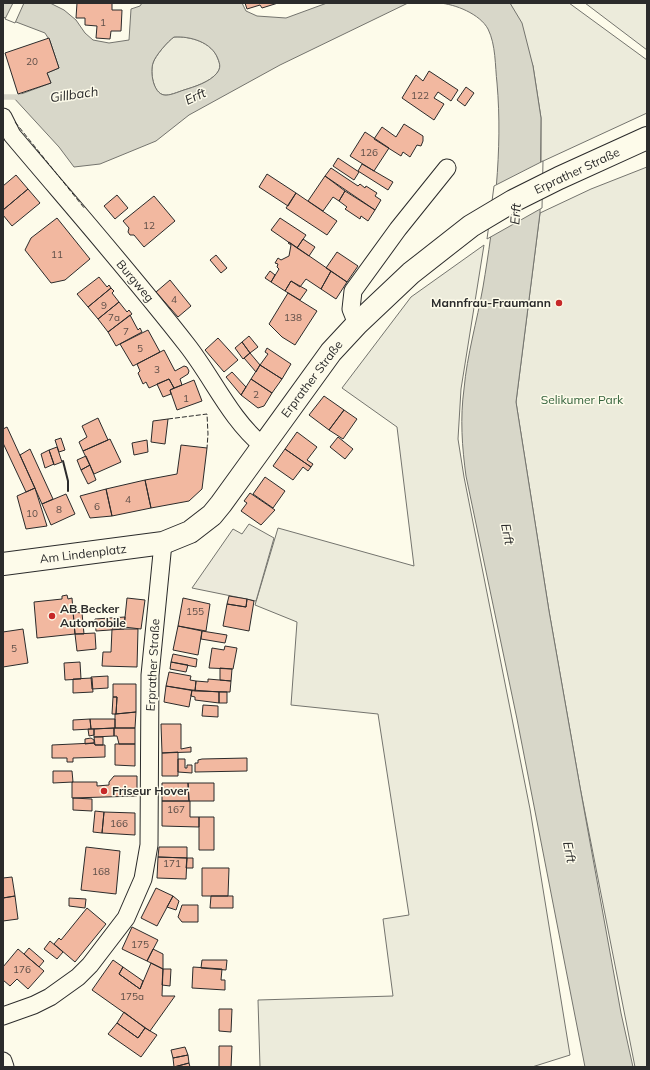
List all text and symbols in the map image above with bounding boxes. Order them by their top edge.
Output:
house number: 1 [100,16,106,29]
house number: 20 [26,55,38,68]
water label: Gillbach [49,83,99,105]
water label: Erft [182,84,208,108]
house number: 122 [411,89,429,102]
street label: Erprather Straße [532,144,622,197]
house number: 126 [360,146,378,159]
water label: Erft [506,202,524,225]
house number: 12 [143,219,155,232]
house number: 11 [51,248,63,261]
street label: Burgweg [113,256,157,305]
house number: 4 [171,293,177,306]
place label: Mannfrau-Fraumann [431,295,551,310]
marker: Mannfrau-Fraumann [554,298,564,308]
house number: 9 [101,299,107,312]
house number: 7a [108,311,120,324]
house number: 138 [284,311,302,324]
house number: 7 [123,325,129,338]
street label: Erprather Straße [278,337,345,420]
house number: 5 [137,342,143,355]
house number: 3 [154,363,160,376]
house number: 2 [253,388,259,401]
house number: 1 [183,392,189,405]
park label: Selikumer Park [541,392,624,407]
house number: 4 [125,493,131,506]
house number: 6 [94,500,100,513]
house number: 8 [56,503,62,516]
house number: 10 [26,507,38,520]
water label: Erft [498,522,518,546]
street label: Am Lindenplatz [39,541,127,566]
place label: AB Becker Automobile [60,601,126,630]
house number: 155 [186,605,204,618]
marker: AB Becker Automobile [47,611,57,621]
street label: Erprather Straße [143,618,162,712]
house number: 5 [11,642,17,655]
place label: Friseur Hover [112,783,189,798]
marker: Friseur Hover [99,786,109,796]
house number: 167 [167,803,185,816]
house number: 166 [110,817,128,830]
water label: Erft [560,840,580,864]
house number: 171 [163,857,181,870]
house number: 168 [92,865,110,878]
house number: 175 [131,938,149,951]
house number: 176 [13,963,31,976]
house number: 175a [120,990,144,1003]

